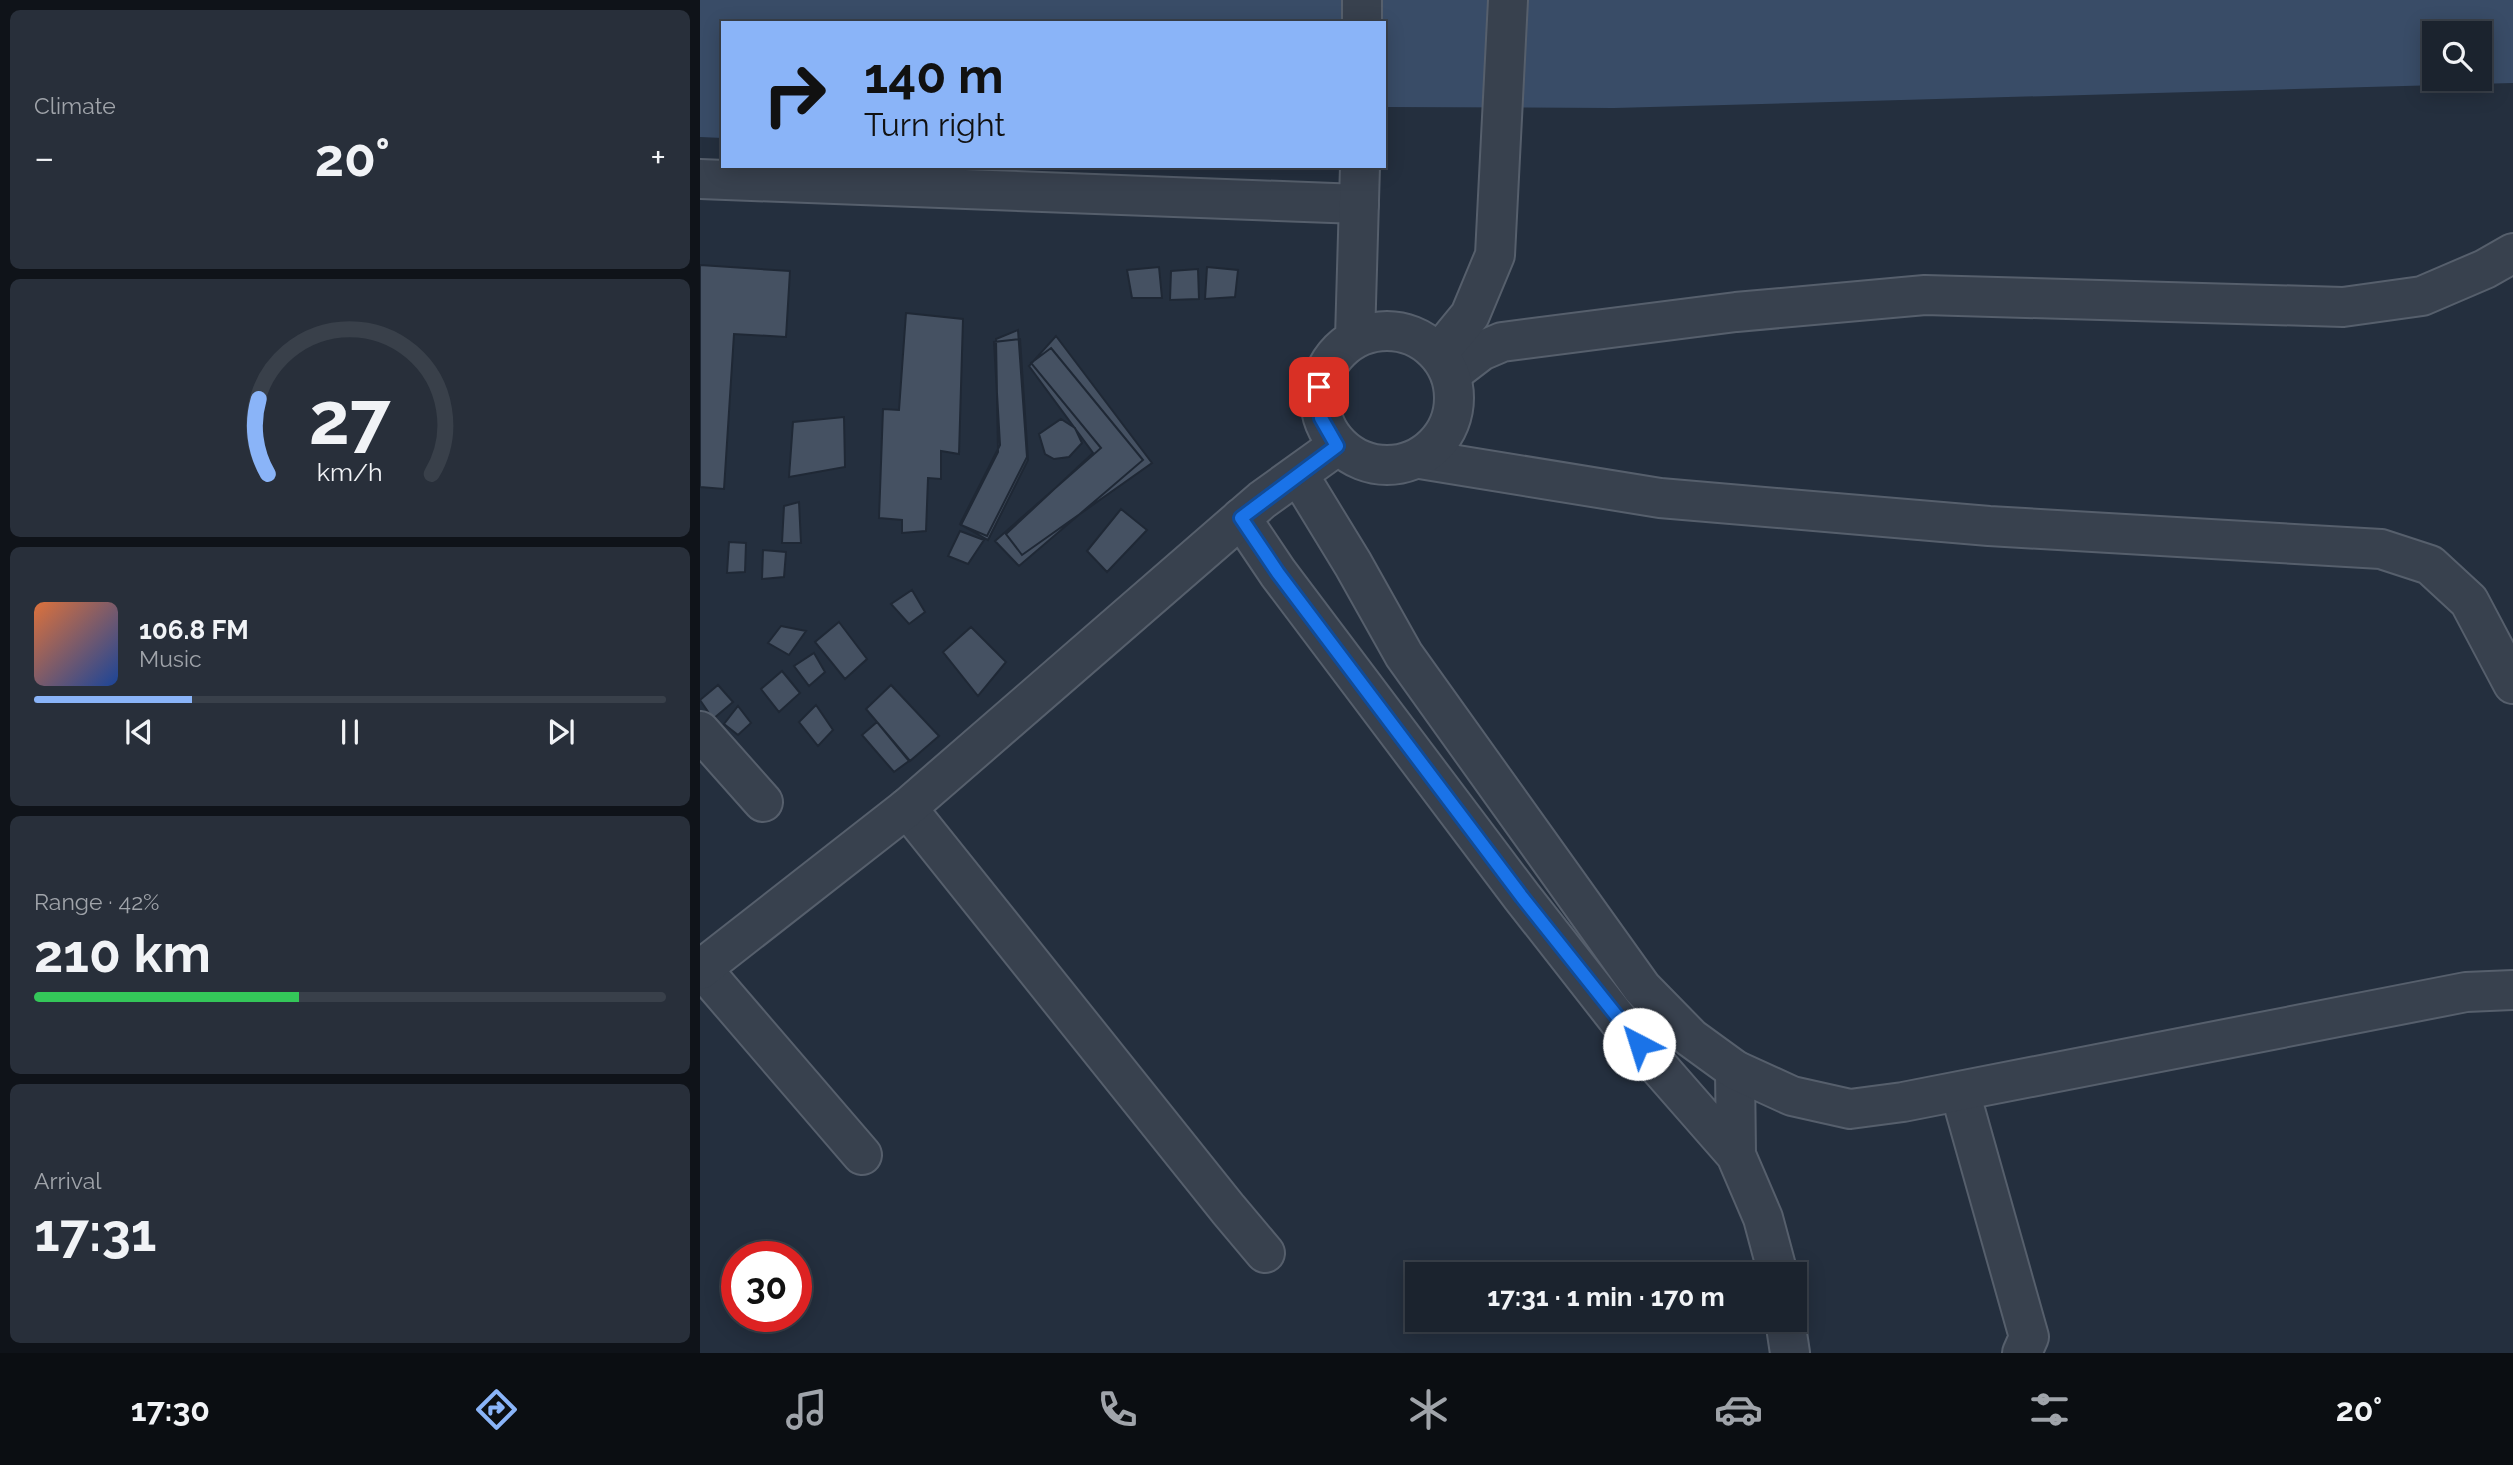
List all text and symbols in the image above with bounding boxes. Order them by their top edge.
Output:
map controls [2422,21,2492,91]
button: search [2422,21,2492,91]
text: 140 m [864,47,1004,104]
icon: right [749,49,840,140]
text: Climate [34,92,116,119]
text: Turn right [864,106,1005,143]
text: 20° [315,127,390,188]
text: − [34,135,54,180]
text: + [650,135,666,180]
pin [1289,357,1349,417]
icon: arrive [1300,368,1338,406]
text: 27 [309,376,391,461]
text: km/h [317,457,383,487]
text: 106.8 FM [139,615,249,645]
text: Music [139,645,202,672]
icon: previous [120,713,158,751]
icon: pause [331,713,369,751]
icon: next [542,713,580,751]
text: Range · 42% [34,888,160,915]
text: 210 km [34,923,211,984]
position arrow [1602,1007,1676,1081]
text: Arrival [34,1167,101,1194]
text: 17:31 [34,1202,156,1263]
speed limit sign: 30 [721,1241,812,1332]
text: 17:31 · 1 min · 170 m [1487,1282,1725,1312]
icon: directions [472,1385,521,1434]
icon: music [782,1385,831,1434]
icon: phone [1093,1385,1142,1434]
icon: climate [1404,1385,1453,1434]
icon: car [1714,1385,1763,1434]
icon: filters [2025,1385,2074,1434]
text: 17:30 [131,1391,210,1428]
text: 20° [2336,1391,2382,1428]

